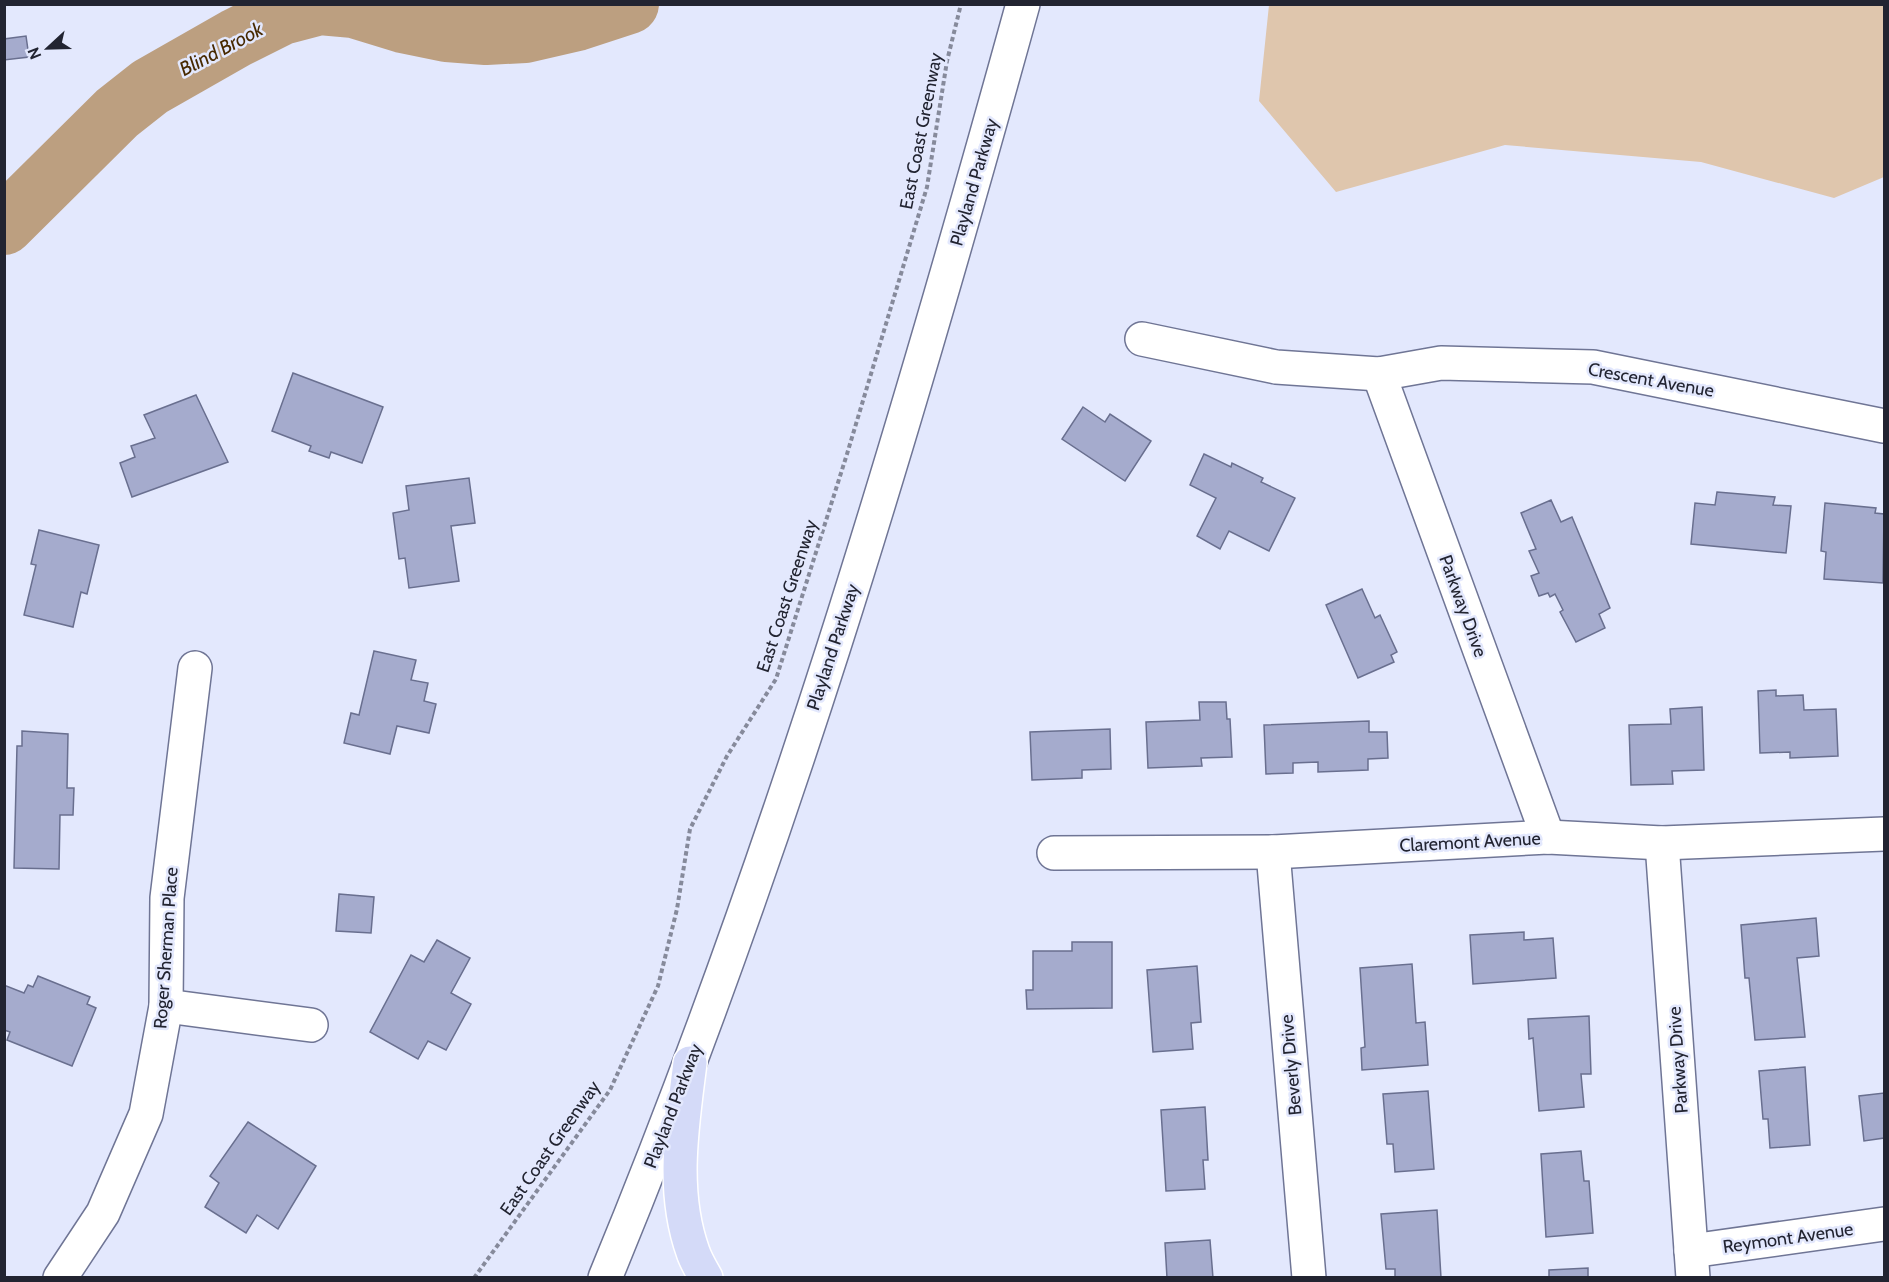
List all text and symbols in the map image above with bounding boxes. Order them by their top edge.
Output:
water label: Blind Brook [175,16,268,81]
north arrow [18,18,78,78]
text: N [24,45,45,62]
street label: East Coast Greenway [895,51,947,211]
street label: Playland Parkway [945,116,1003,248]
street label: Crescent Avenue [1586,358,1716,402]
street label: East Coast Greenway [752,517,822,675]
street label: Parkway Drive [1434,552,1492,660]
street label: Playland Parkway [802,581,864,713]
street label: Claremont Avenue [1399,827,1541,857]
street label: Roger Sherman Place [149,866,183,1030]
street label: Parkway Drive [1663,1006,1693,1114]
street label: Beverly Drive [1276,1014,1306,1116]
street label: Playland Parkway [639,1041,707,1171]
street label: East Coast Greenway [495,1076,605,1220]
street label: Reymont Avenue [1721,1218,1855,1258]

